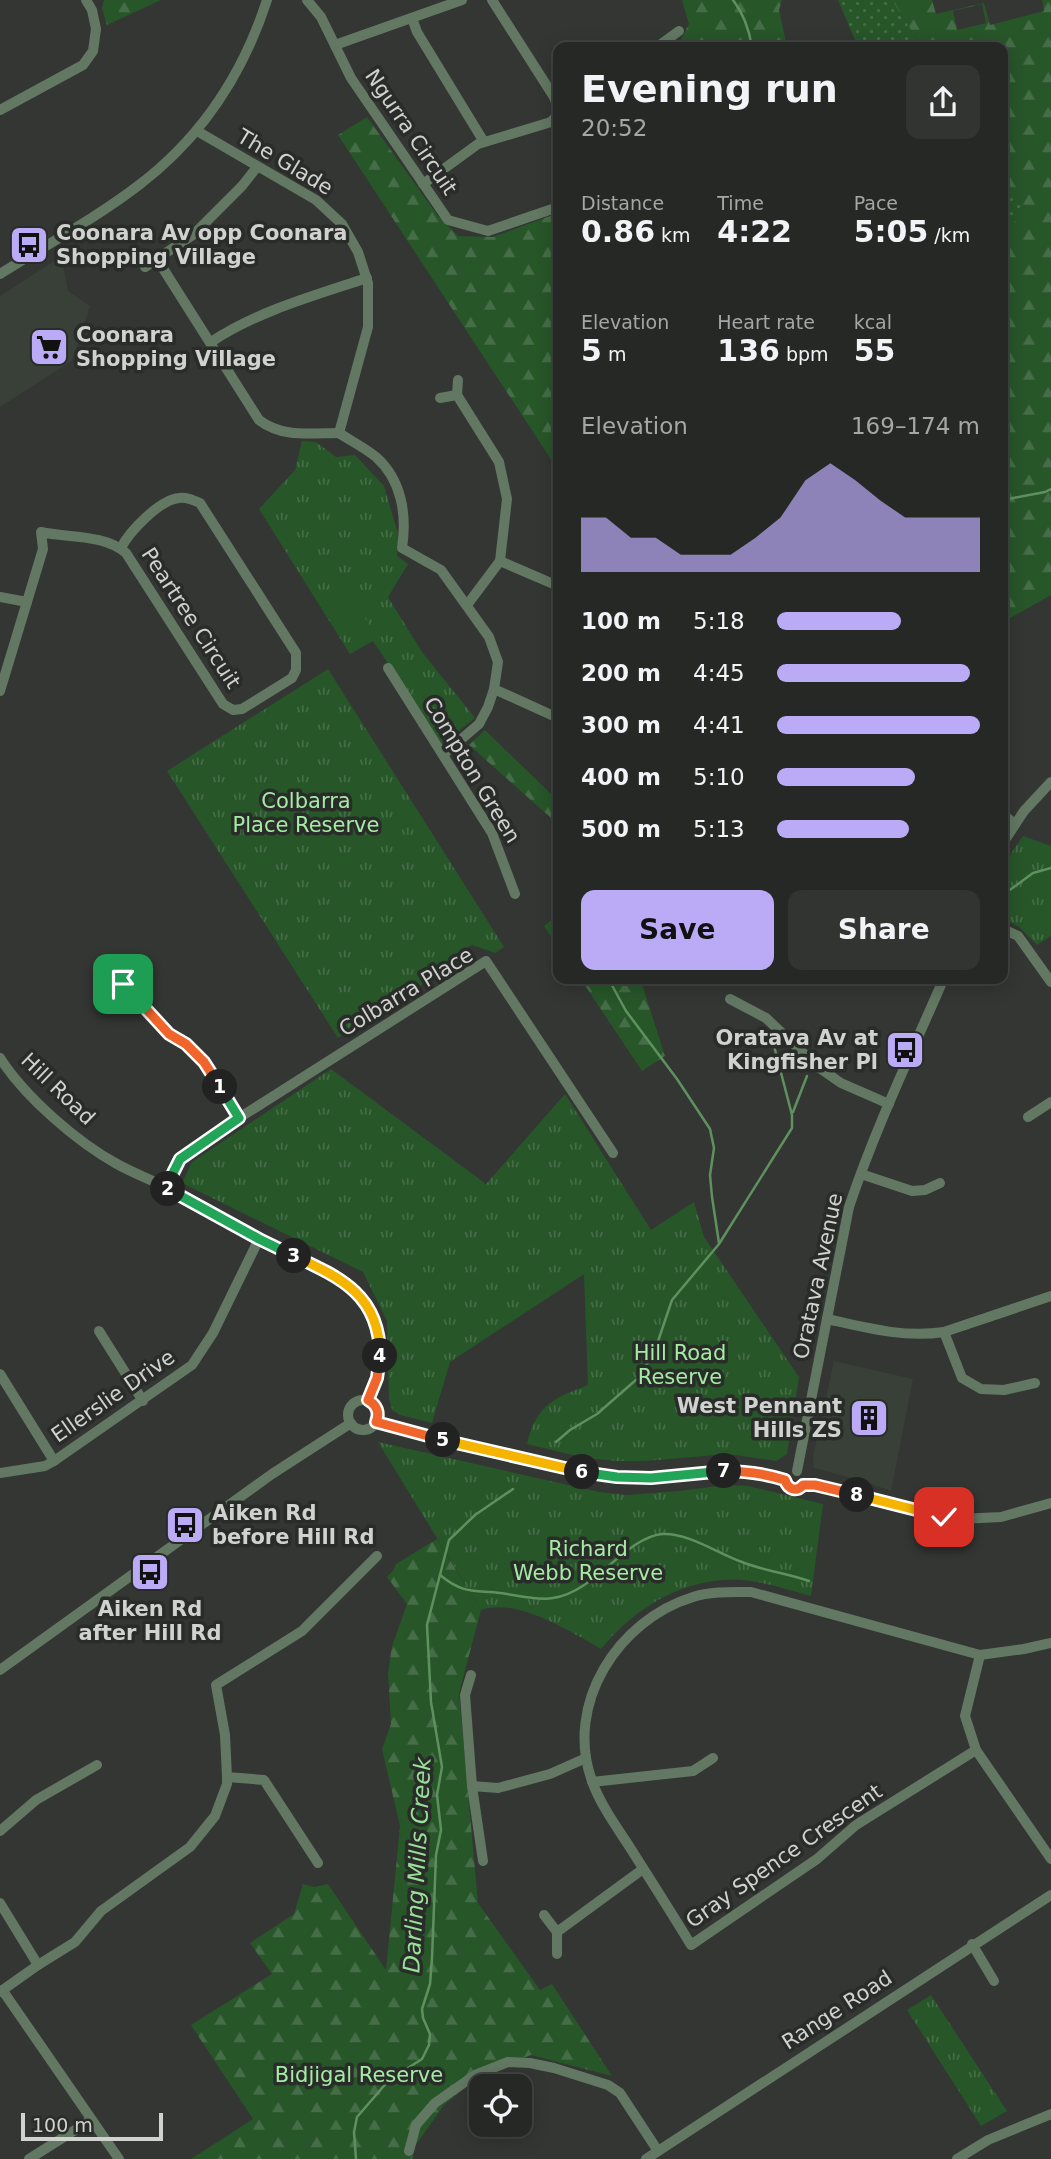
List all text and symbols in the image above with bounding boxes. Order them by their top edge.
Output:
street label: Ngurra Circuit [360,65,462,199]
button: share [906,65,980,139]
text: Evening run [581,67,838,111]
text: 20:52 [581,115,647,141]
street label: The Glade [232,124,337,200]
text: Distance [581,192,664,214]
text: Time [717,192,764,214]
text: Pace [854,192,898,214]
text: 0.86 [581,214,655,249]
text: 4:22 [717,214,792,249]
text: 5:05 [854,214,928,249]
place label: Coonara Av opp Coonara Shopping Village [56,221,347,269]
bus stop icon: Coonara Av opp Coonara Shopping Village [8,224,50,266]
text: km [655,224,691,246]
text: /km [928,224,970,246]
text: Elevation [581,311,669,333]
text: Heart rate [717,311,815,333]
text: kcal [854,311,892,333]
place label: Coonara Shopping Village [76,323,276,371]
supermarket icon: Coonara Shopping Village [28,326,70,368]
text: 5 [581,333,602,368]
text: 136 [717,333,780,368]
text: 55 [854,333,895,368]
text: m [602,343,626,365]
text: bpm [780,343,829,365]
text: Elevation [581,413,688,439]
text: 169–174 m [851,413,980,439]
street label: Peartree Circuit [137,543,245,693]
text: 100 m [581,608,661,634]
text: 5:18 [693,608,745,634]
text: 200 m [581,660,661,686]
text: 4:45 [693,660,745,686]
street label: Compton Green [419,693,525,847]
text: 300 m [581,712,661,738]
text: 4:41 [693,712,745,738]
text: 400 m [581,764,661,790]
text: 5:10 [693,764,745,790]
park label: Colbarra Place Reserve [233,789,379,837]
text: 500 m [581,816,661,842]
text: 5:13 [693,816,745,842]
button: Save [581,890,774,970]
button: Share [788,890,980,970]
street label: Colbarra Place [335,943,477,1041]
pin [93,954,153,1014]
icon: arrive [104,965,142,1003]
place label: Oratava Av at Kingfisher Pl [716,1026,878,1074]
bus stop icon: Oratava Av at Kingfisher Pl [884,1029,926,1071]
street label: Hill Road [16,1048,100,1130]
pin: 1 [202,1070,238,1104]
text: 1 [213,1075,226,1097]
pin: 2 [150,1172,186,1206]
text: 2 [161,1177,174,1199]
street label: Oratava Avenue [789,1191,847,1361]
pin: 3 [276,1238,312,1274]
text: 3 [287,1244,300,1266]
pin: 4 [362,1338,398,1374]
park label: Hill Road Reserve [634,1341,726,1389]
text: 4 [373,1344,386,1366]
street label: Ellerslie Drive [47,1345,179,1447]
place label: West Pennant Hills ZS [677,1394,842,1442]
building icon: West Pennant Hills ZS [848,1397,890,1439]
pin: 5 [426,1422,460,1458]
text: 5 [436,1428,449,1450]
pin: 6 [564,1454,600,1490]
pin: 7 [706,1454,742,1488]
text: 7 [717,1459,730,1481]
text: 6 [575,1460,588,1482]
pin: 8 [840,1478,874,1512]
text: 8 [850,1483,863,1505]
pin [914,1487,974,1547]
icon: check [925,1498,963,1536]
place label: Aiken Rd before Hill Rd [212,1501,374,1549]
bus stop icon: Aiken Rd before Hill Rd [164,1504,206,1546]
park label: Richard Webb Reserve [513,1537,663,1585]
bus stop icon: Aiken Rd after Hill Rd [129,1551,171,1593]
place label: Aiken Rd after Hill Rd [79,1597,221,1645]
water label: Darling Mills Creek [398,1755,436,1974]
street label: Gray Spence Crescent [681,1779,887,1933]
street label: Range Road [778,1966,896,2054]
park label: Bidjigal Reserve [275,2063,443,2087]
map controls [469,2074,532,2137]
button: locate [469,2074,532,2137]
scale bar [21,2110,163,2142]
text: 100 m [32,2114,93,2136]

